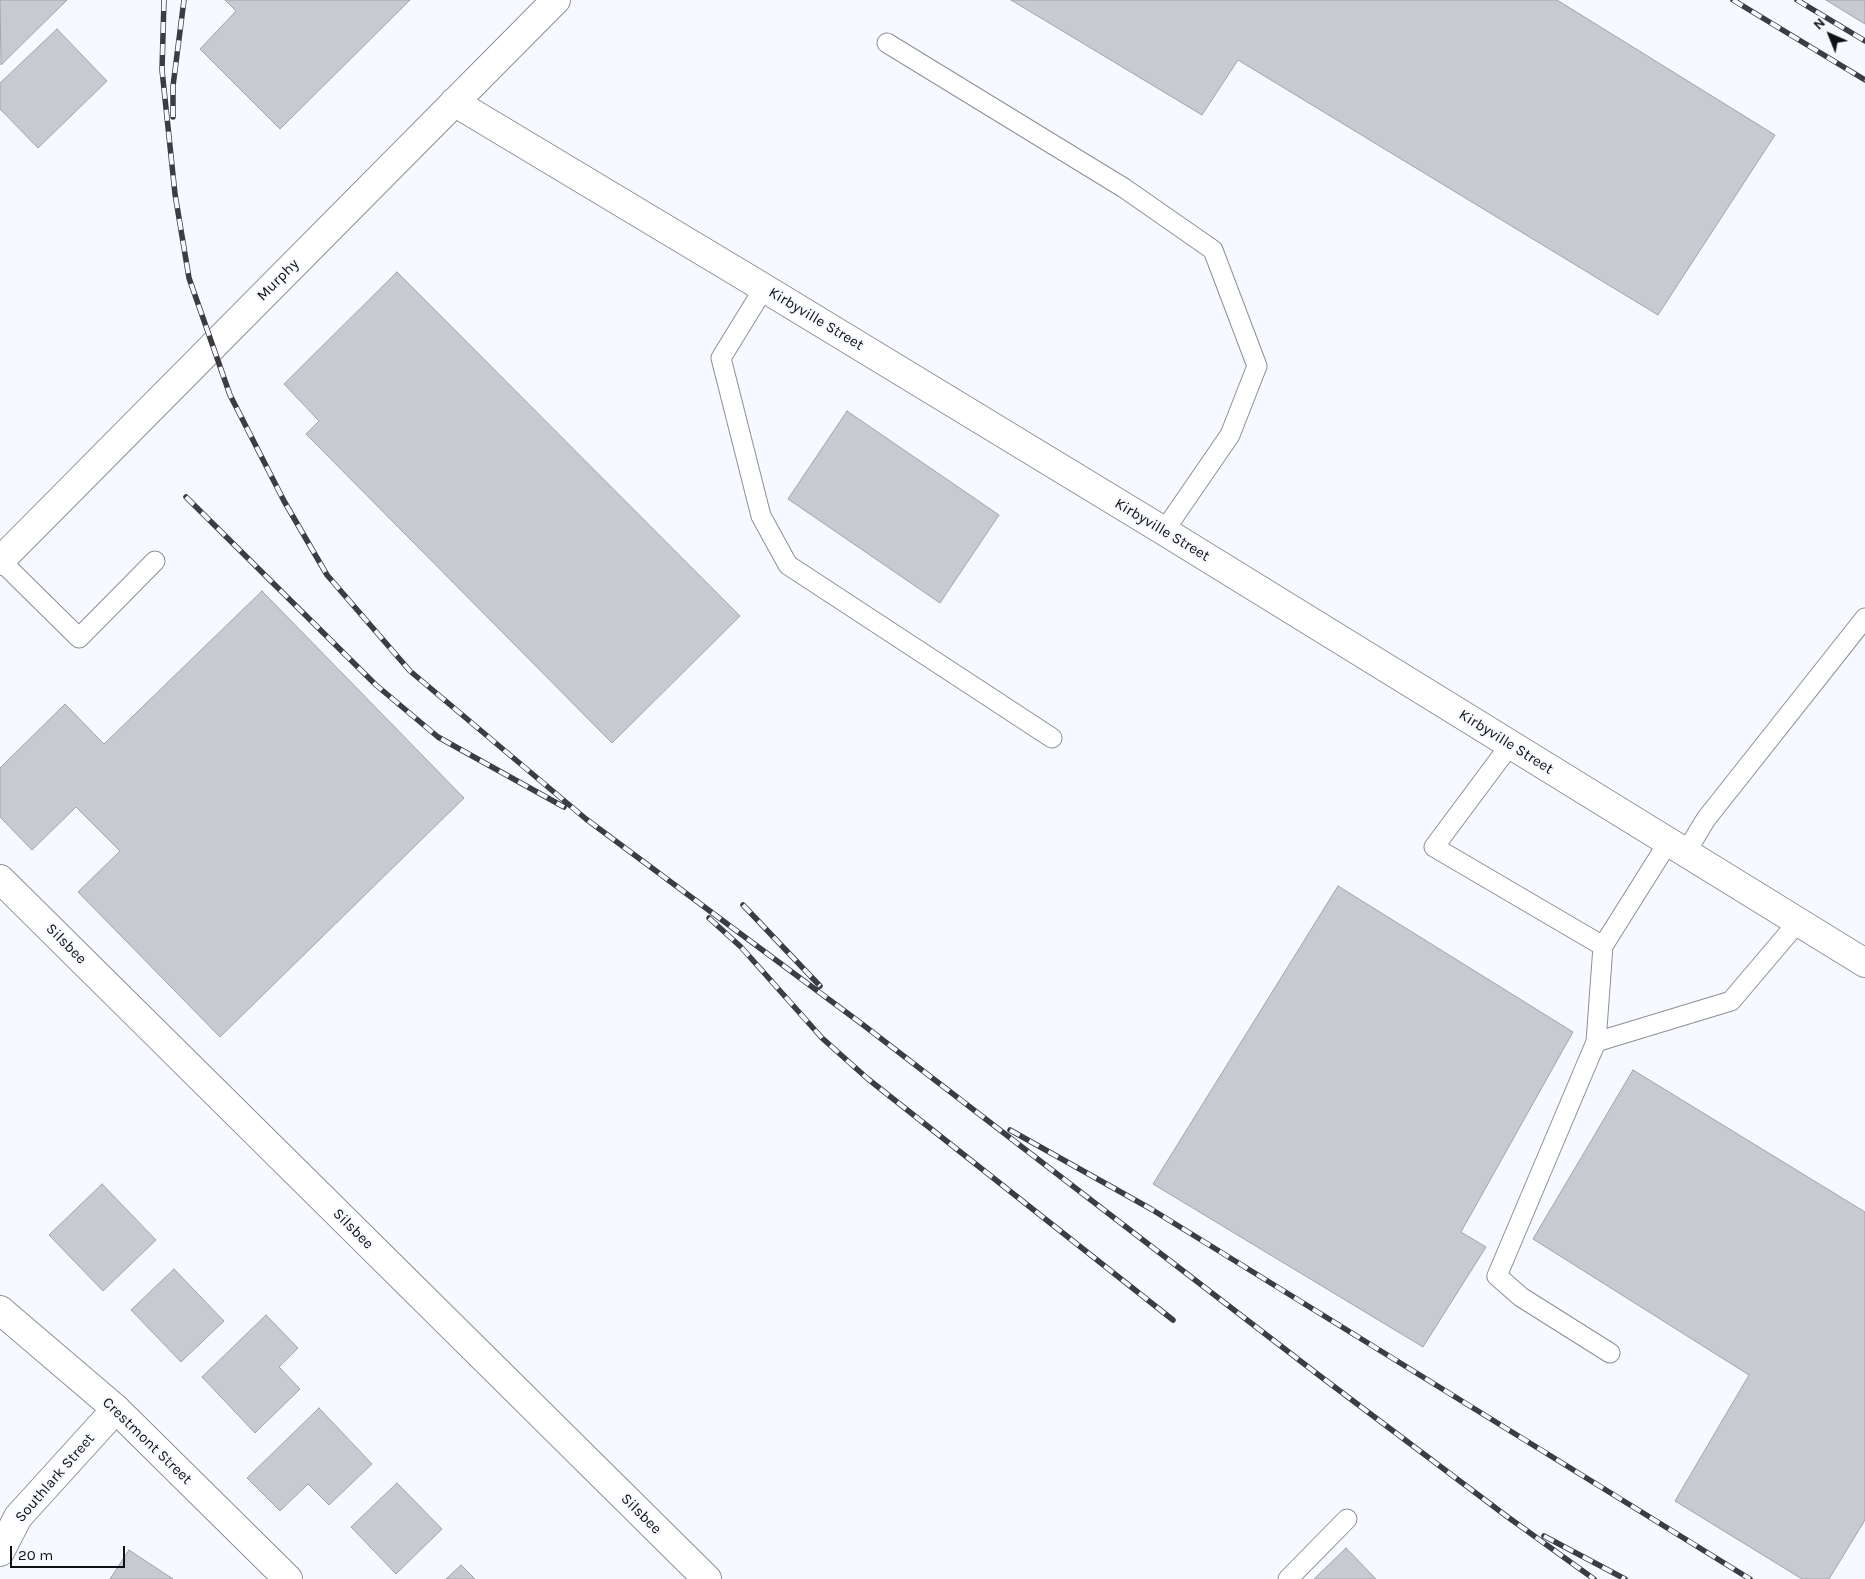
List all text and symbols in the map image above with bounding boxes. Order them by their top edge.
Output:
north arrow [1805,10,1855,60]
text: N [1810,14,1829,33]
street label: Murphy [253,255,303,305]
street label: Kirbyville Street [765,284,867,354]
street label: Kirbyville Street [1111,495,1213,565]
street label: Kirbyville Street [1456,706,1556,778]
street label: Silsbee [42,920,90,968]
street label: Silsbee [329,1205,377,1253]
street label: Crestmont Street [98,1394,196,1488]
street label: Southlark Street [11,1430,99,1526]
street label: Silsbee [617,1490,665,1538]
scale bar [12,1536,128,1568]
text: 20 m [18,1546,53,1564]

